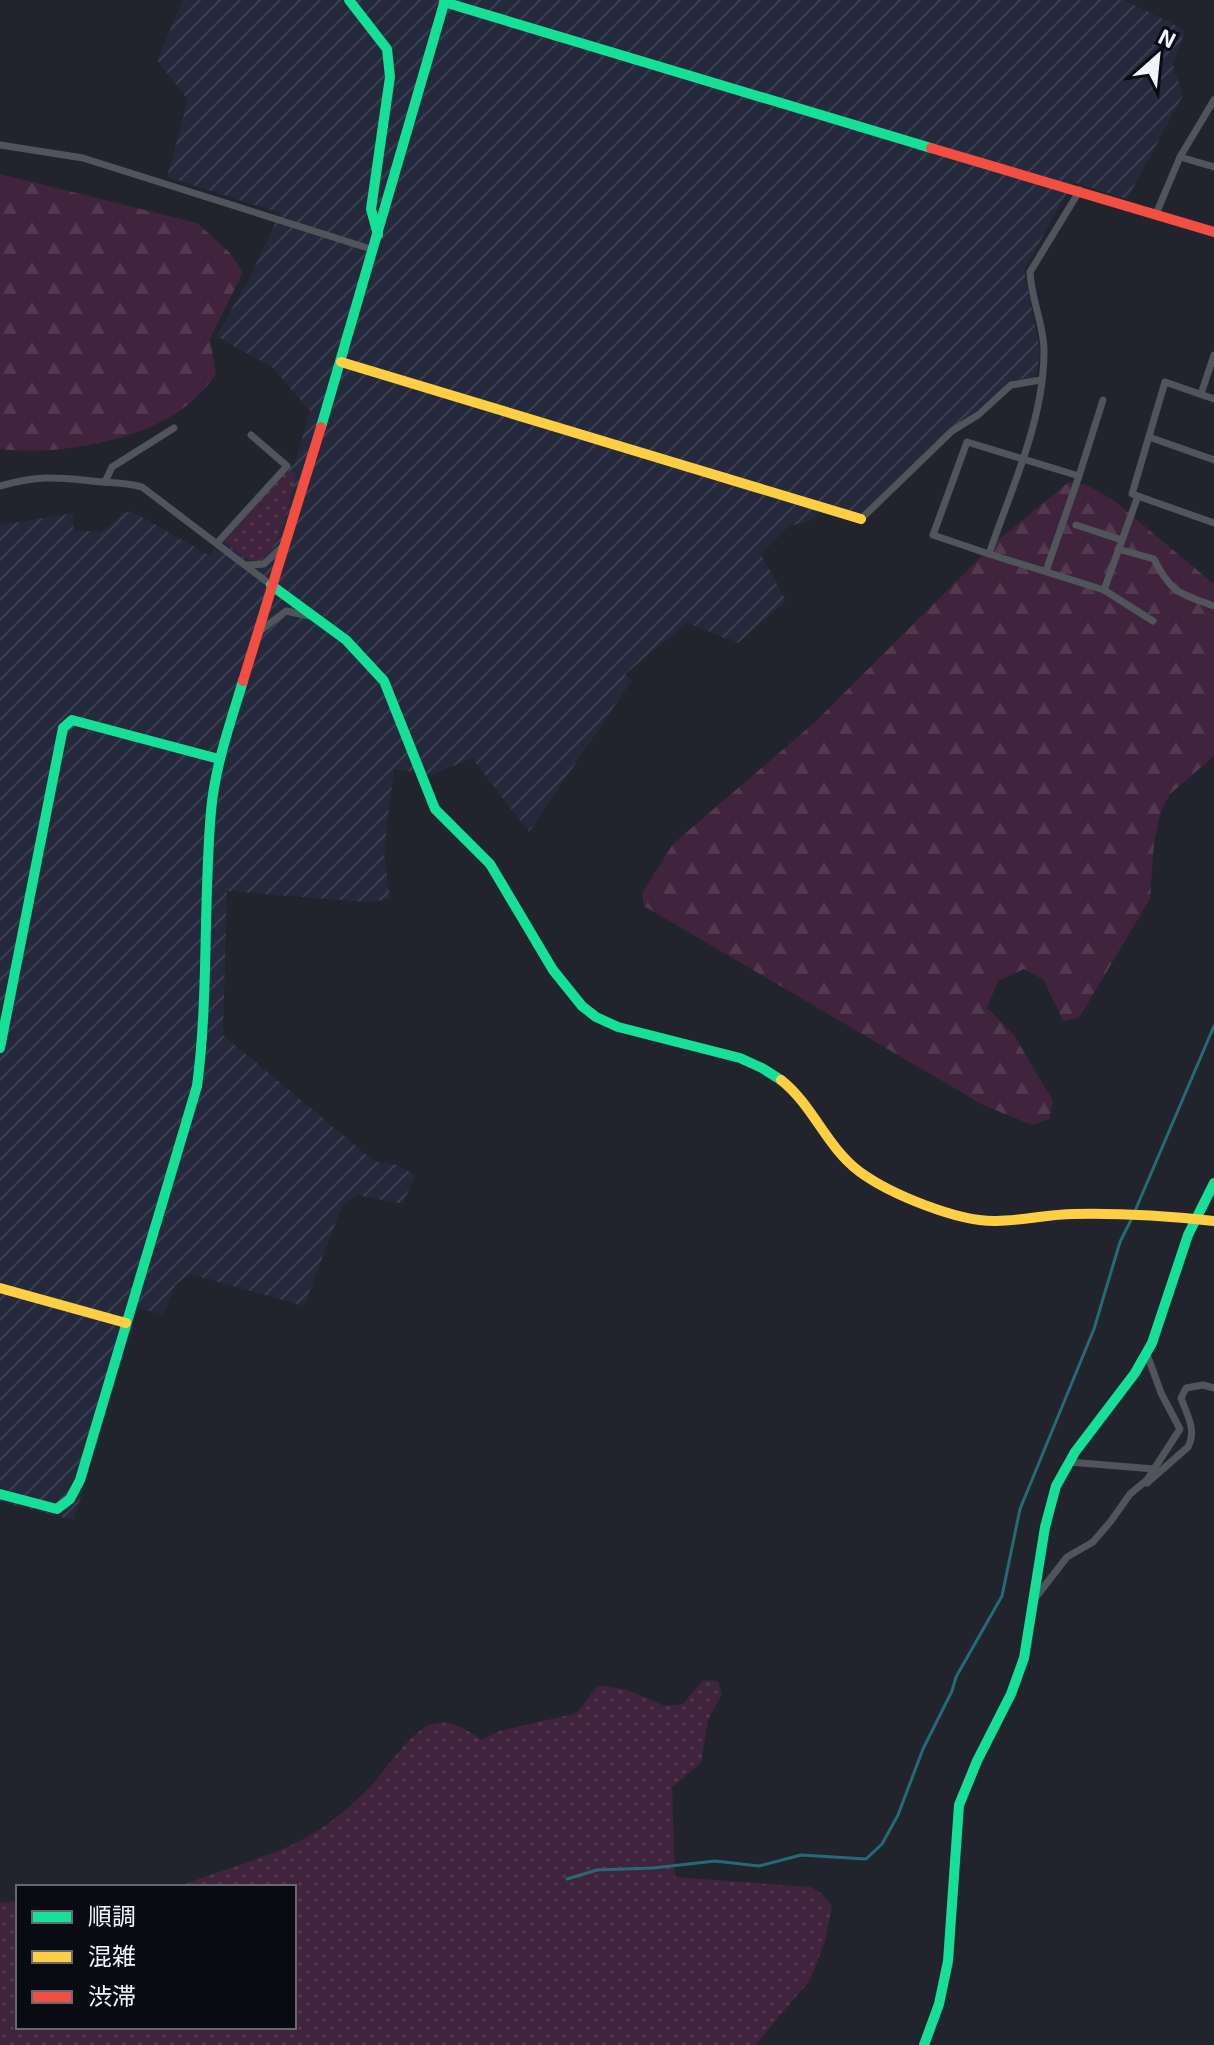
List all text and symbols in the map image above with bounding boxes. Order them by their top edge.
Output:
north arrow [1118,16,1198,96]
text: N [1155,22,1181,52]
legend [16,1885,296,2029]
text: 順調 [88,1901,136,1930]
text: 混雑 [88,1941,136,1970]
text: 渋滞 [88,1981,136,2010]

